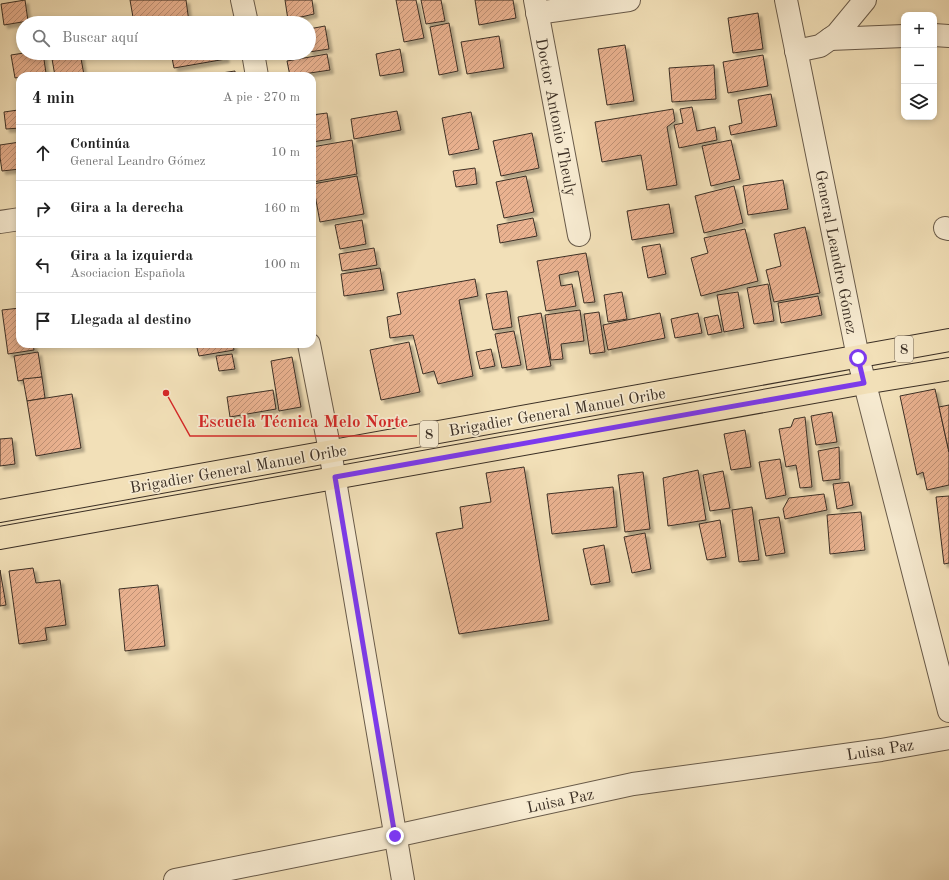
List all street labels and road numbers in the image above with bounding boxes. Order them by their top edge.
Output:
street label: Doctor Antonio Theuly [532,37,578,198]
street label: General Leandro Gómez [811,169,859,336]
road number: 8 [895,336,913,362]
street label: Brigadier General Manuel Oribe [448,386,667,440]
road number: 8 [420,421,438,447]
street label: Brigadier General Manuel Oribe [129,443,348,497]
street label: Luisa Paz [845,738,915,764]
street label: Luisa Paz [525,787,595,817]

